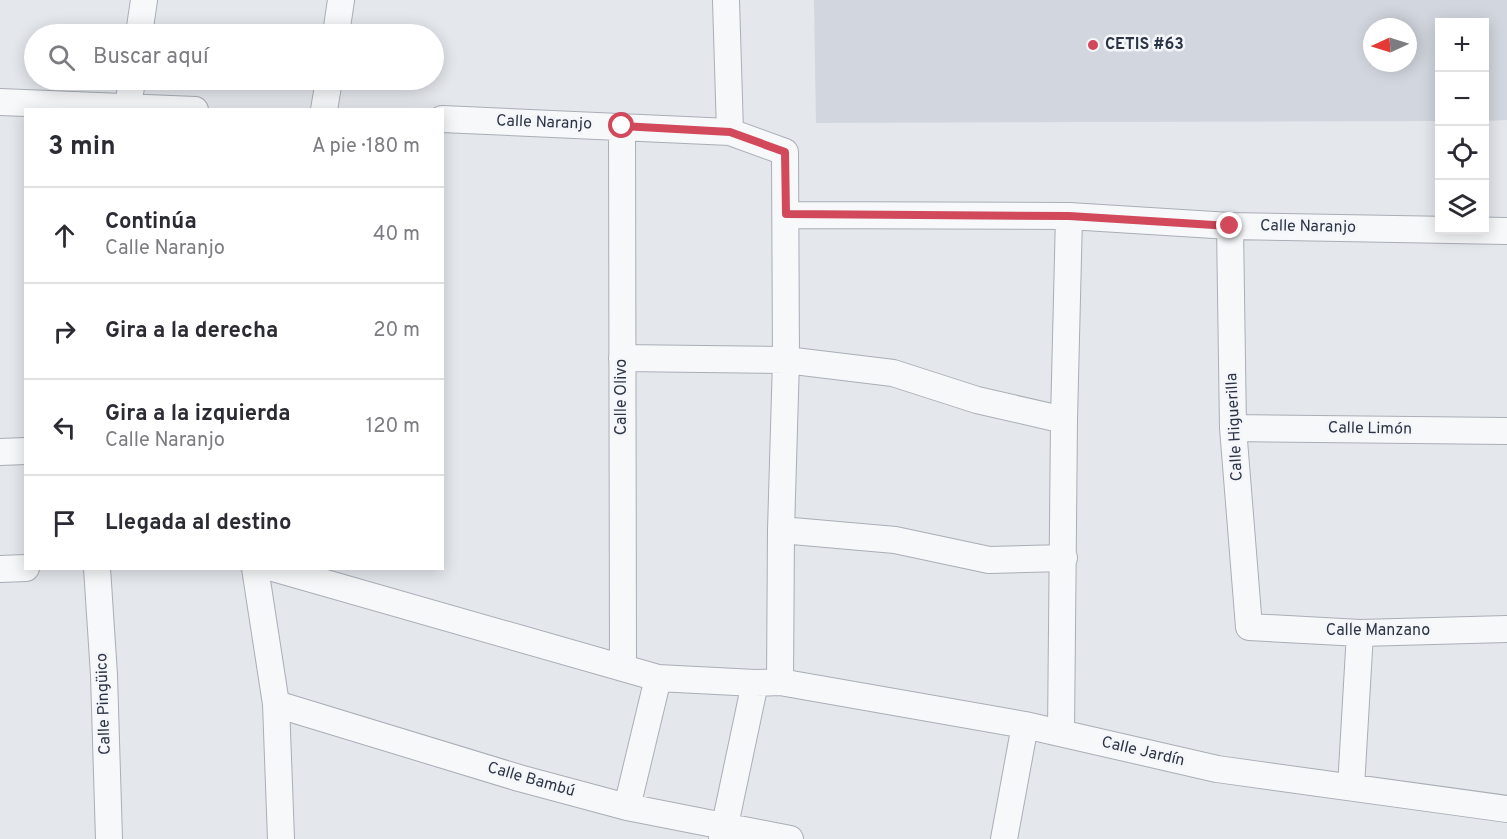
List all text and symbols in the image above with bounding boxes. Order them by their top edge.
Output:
north arrow [1363,18,1417,72]
map controls [1435,18,1489,234]
button: + [1435,18,1489,72]
search box [24,24,444,90]
place label: CETIS #63 [1105,35,1184,55]
marker: CETIS #63 [1086,38,1100,52]
icon: search [45,41,78,74]
text: Buscar aquí [93,44,209,71]
button: − [1435,72,1489,126]
street label: Calle Naranjo [496,111,592,135]
route start [608,112,634,138]
button: locate [1435,126,1489,180]
text: 3 min [48,131,116,164]
text: A pie · 180 m [312,134,420,160]
button: layers [1435,180,1489,234]
text: Continúa [105,209,197,236]
route end [1216,212,1242,238]
street label: Calle Naranjo [1260,216,1356,238]
icon: ahead [48,219,81,252]
text: 40 m [373,222,420,248]
text: Calle Naranjo [105,236,225,262]
icon: right [48,315,81,348]
text: Gira a la derecha [105,318,278,345]
text: 20 m [373,318,420,344]
street label: Calle Olivo [612,359,632,435]
street label: Calle Higuerilla [1222,372,1248,482]
text: Gira a la izquierda [105,401,291,428]
icon: left [48,411,81,444]
text: 120 m [366,414,420,440]
street label: Calle Limón [1328,418,1412,440]
text: Calle Naranjo [105,428,225,454]
icon: arrive [48,507,81,540]
text: Llegada al destino [105,510,291,537]
street label: Calle Manzano [1326,621,1430,641]
street label: Calle Pingüico [92,653,116,755]
street label: Calle Jardín [1099,733,1187,771]
street label: Calle Bambú [485,758,577,802]

